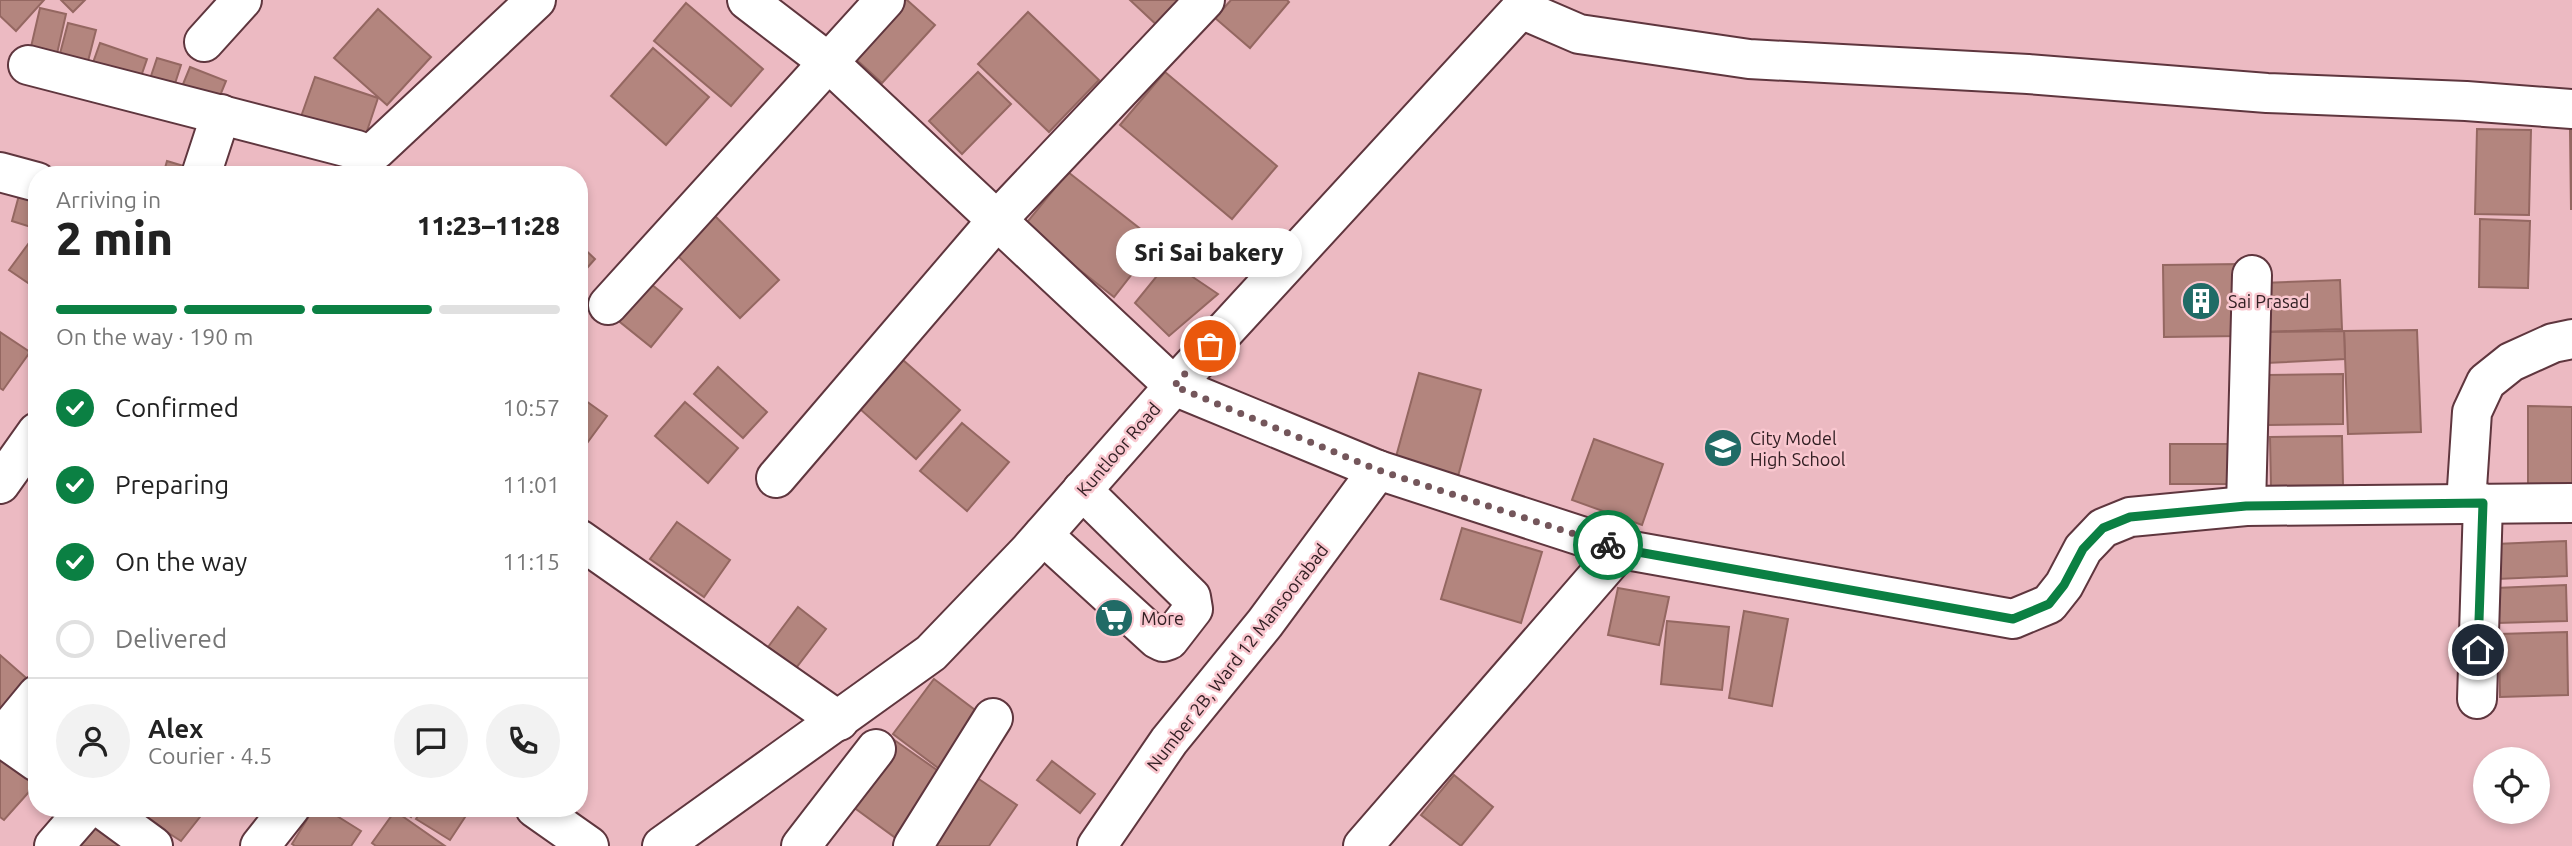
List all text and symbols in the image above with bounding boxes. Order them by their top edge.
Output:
text: Arriving in [56,187,161,212]
text: 11:23–11:28 [417,211,560,240]
text: 2 min [56,212,173,264]
callout: Sri Sai bakery [1117,227,1303,276]
text: Sri Sai bakery [1134,240,1284,265]
building icon: Sai Prasad [2180,280,2222,322]
place label: Sai Prasad [2228,291,2310,311]
pin [1180,316,1240,376]
text: On the way · 190 m [56,324,253,349]
icon: bag [1191,327,1229,365]
icon: check [56,389,94,427]
text: Confirmed [115,393,239,422]
text: 10:57 [502,395,560,420]
street label: Kuntloor Road [1072,398,1164,500]
school or university icon: City Model High School [1702,427,1744,469]
place label: City Model High School [1750,428,1846,469]
icon: check [56,466,94,504]
text: Preparing [115,470,229,499]
text: 11:01 [502,472,560,497]
courier [1573,510,1643,580]
icon: bike [1589,526,1627,564]
street label: Number 2B, Ward 12 Mansoorabad [1142,540,1332,774]
icon: check [56,543,94,581]
text: On the way [115,547,247,576]
text: 11:15 [502,549,560,574]
supermarket icon: More [1093,597,1135,639]
place label: More [1141,608,1184,628]
pin [2448,620,2508,680]
text: Delivered [115,624,227,653]
icon: home [2459,631,2497,669]
button: person [56,704,130,778]
button: chat [394,704,468,778]
button: phone [486,704,560,778]
text: Alex [148,714,203,743]
text: Courier · 4.5 [148,743,272,768]
map controls [2473,747,2550,824]
button: locate [2473,747,2550,824]

